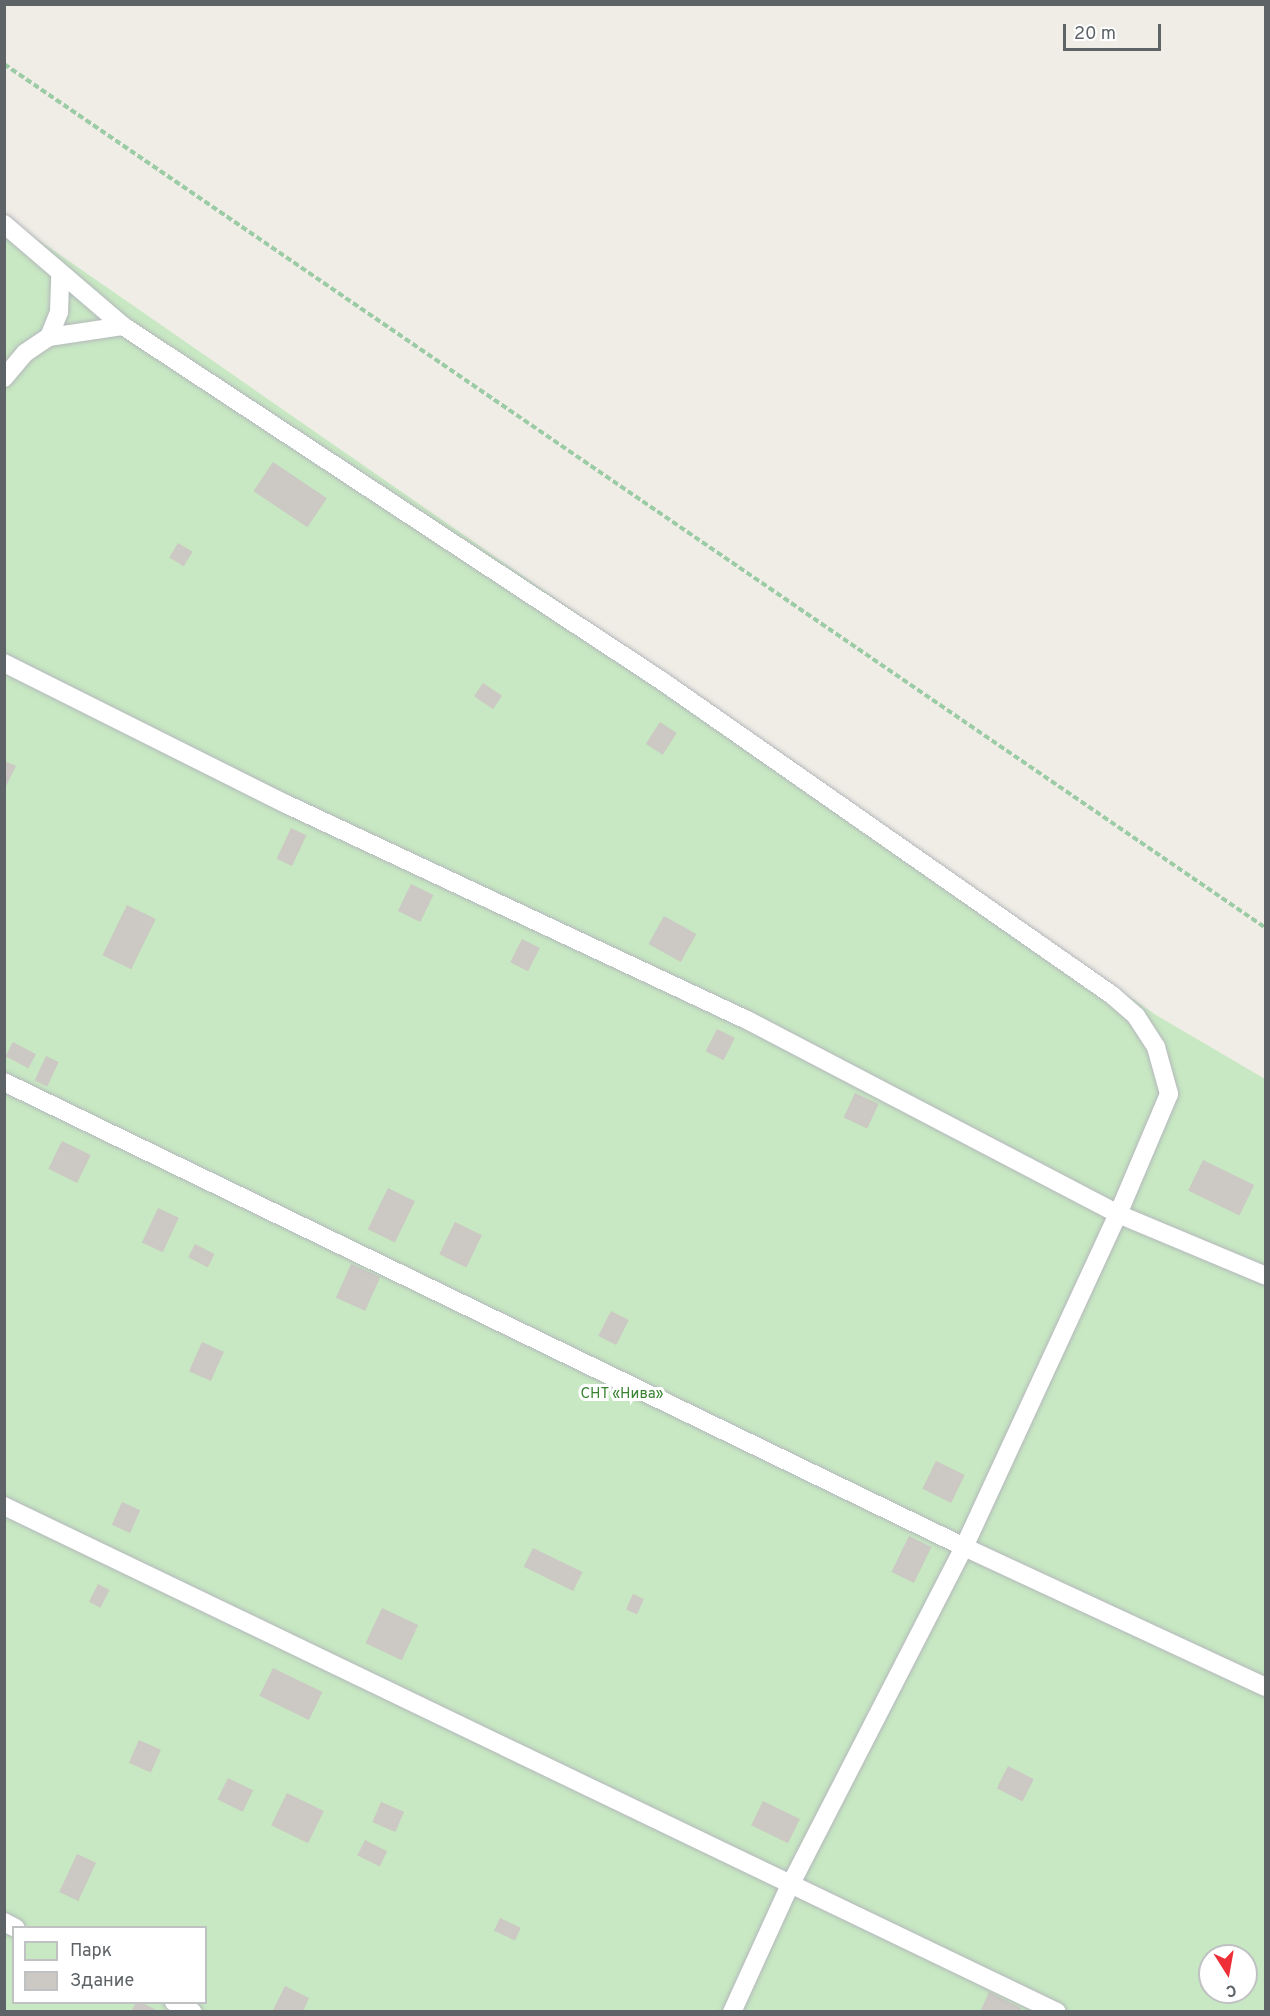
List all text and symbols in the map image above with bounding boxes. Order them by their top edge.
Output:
scale bar [1066,12,1164,50]
text: 20 m [1074,23,1116,46]
park label: СНТ «Нива» [580,1386,664,1404]
legend [12,1926,207,2004]
text: Парк [70,1940,112,1963]
north arrow [1198,1944,1258,2004]
text: Здание [70,1970,134,1993]
text: С [1224,1979,1238,2000]

